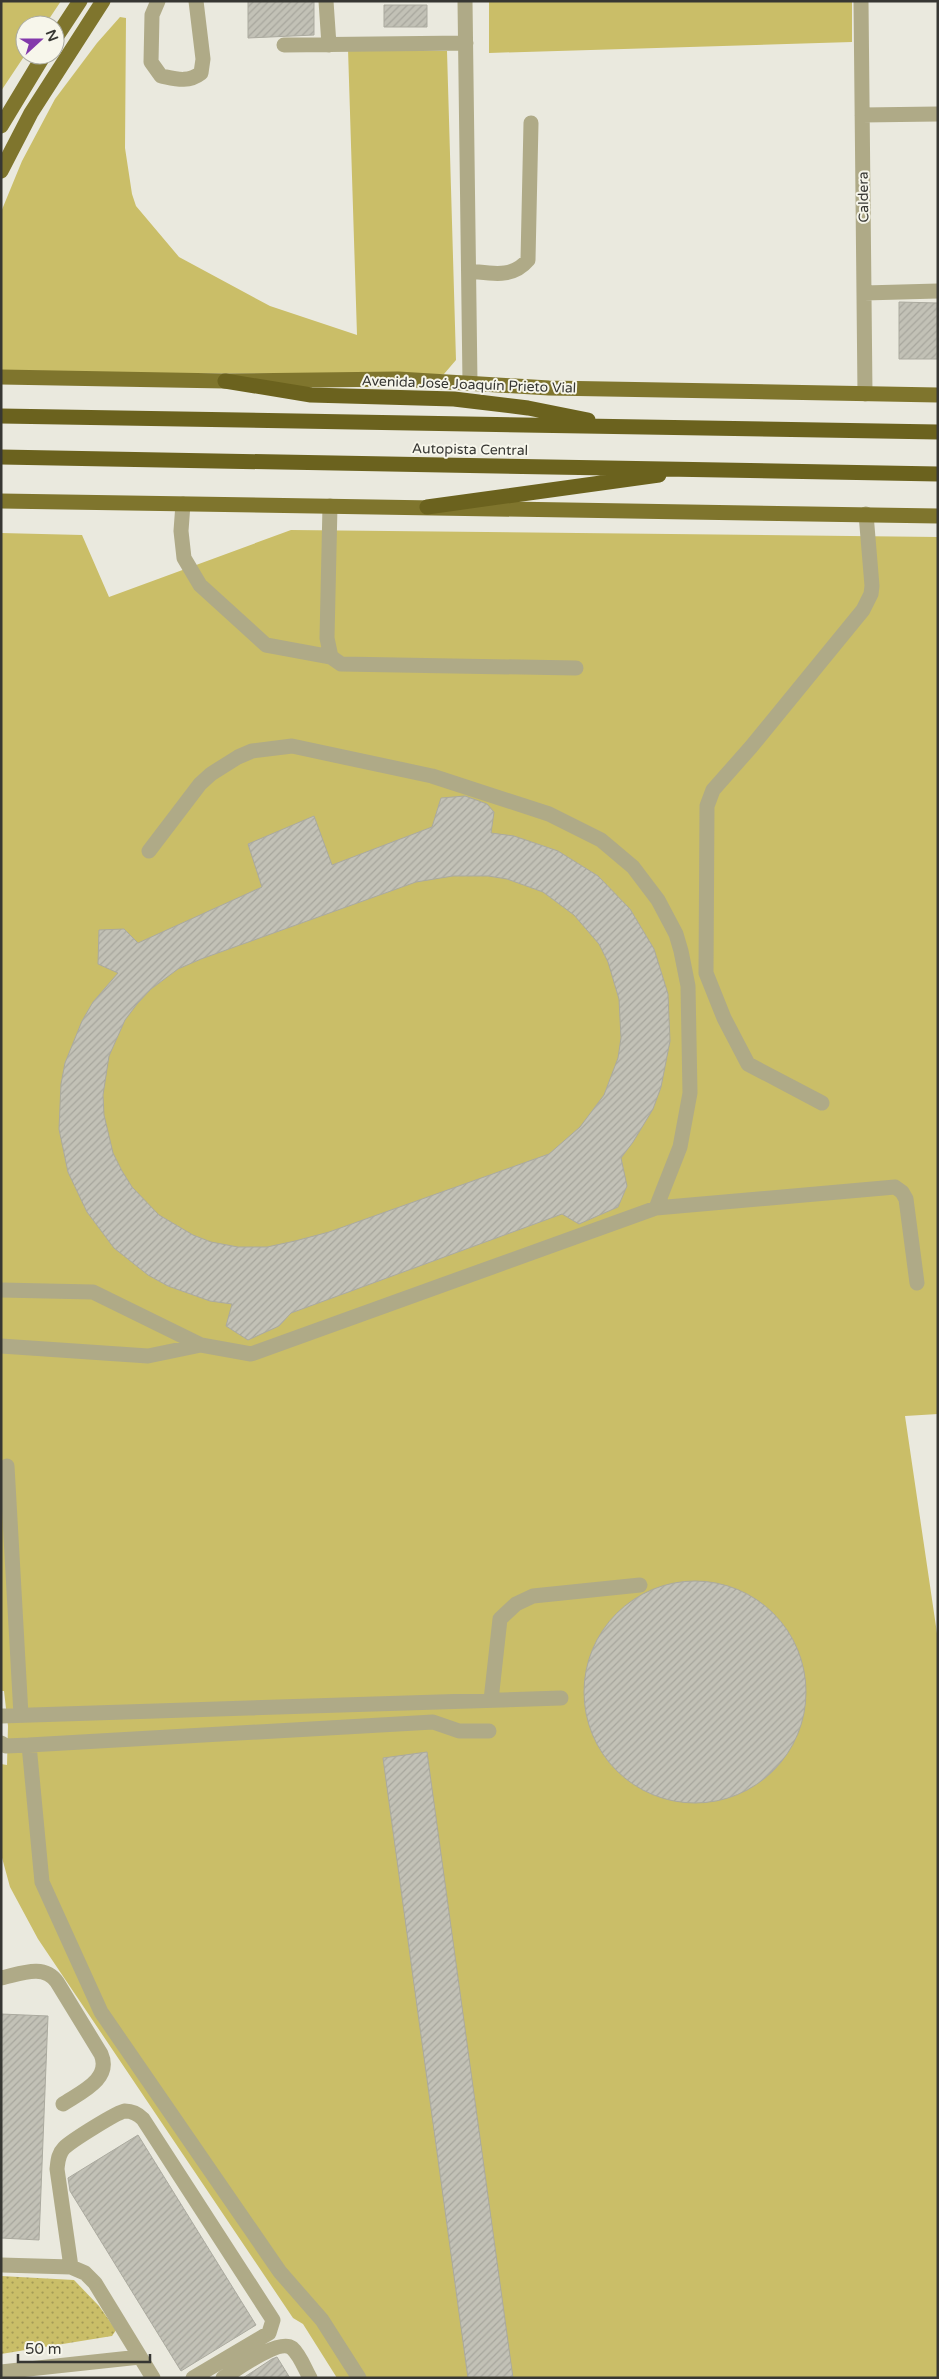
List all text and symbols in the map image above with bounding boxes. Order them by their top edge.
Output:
north arrow [15,15,65,65]
text: N [42,27,62,44]
street label: Caldera [855,171,872,223]
street label: Avenida José Joaquín Prieto Vial [361,372,577,397]
street label: Autopista Central [412,440,528,459]
scale bar [18,2332,150,2364]
text: 50 m [25,2340,62,2358]

